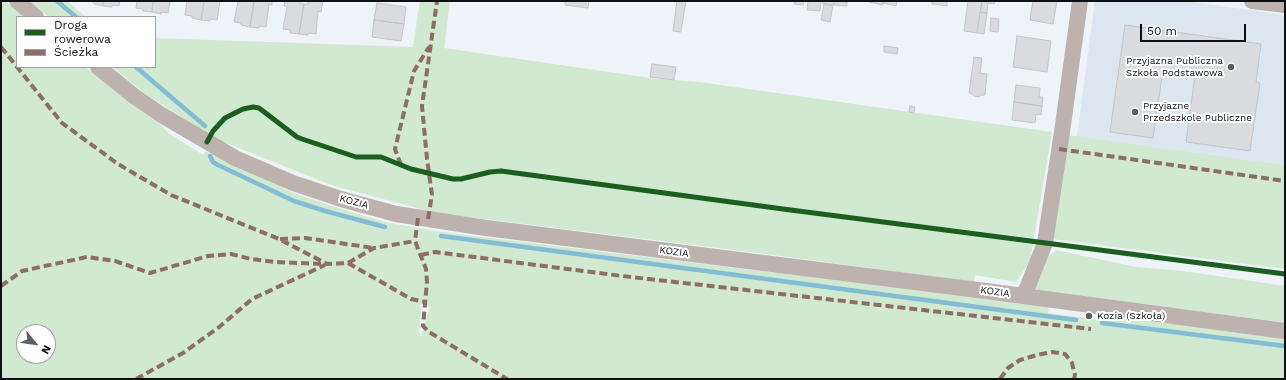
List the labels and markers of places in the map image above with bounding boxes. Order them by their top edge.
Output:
place label: Przyjazna Publiczna Szkoła Podstawowa [1126,55,1223,78]
marker: Przyjazna Publiczna Szkoła Podstawowa [1226,62,1236,72]
place label: Przyjazne Przedszkole Publiczne [1143,100,1252,124]
marker: Przyjazne Przedszkole Publiczne [1130,107,1140,117]
place label: Kozia (Szkoła) [1097,310,1165,322]
marker: Kozia (Szkoła) [1084,311,1094,321]

